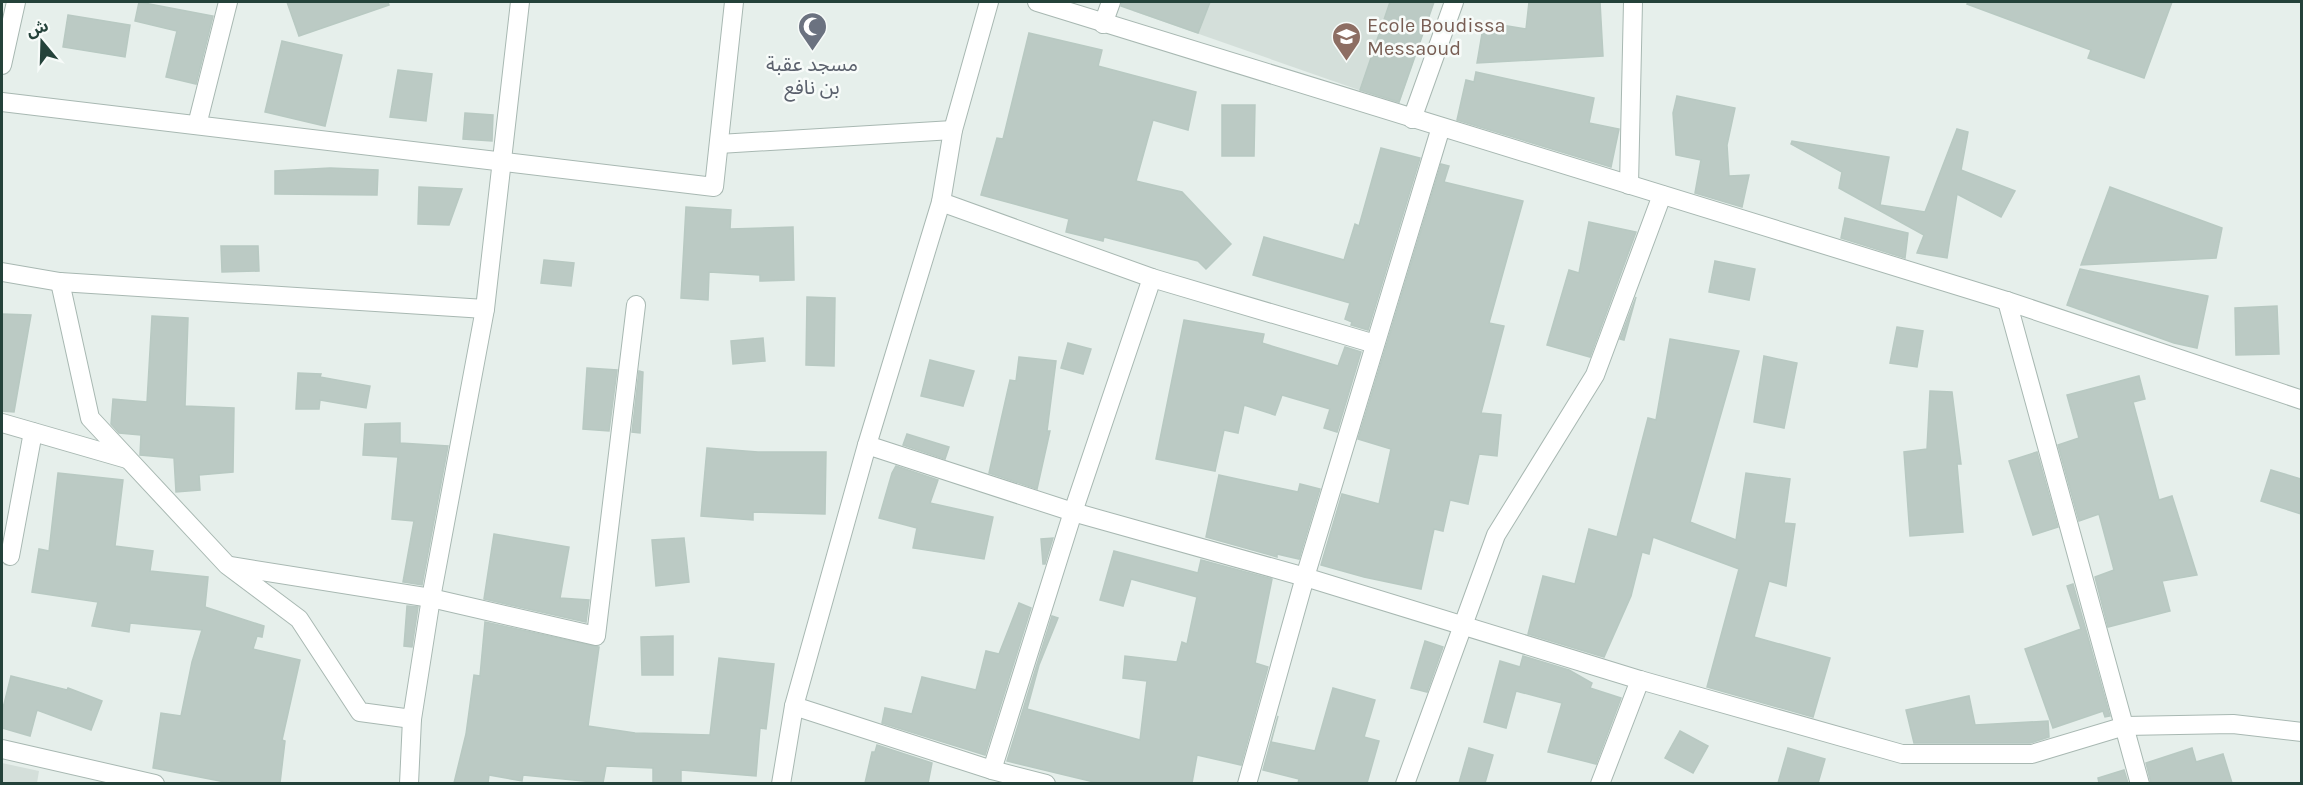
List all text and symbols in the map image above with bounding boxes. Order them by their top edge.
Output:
mosque icon: مسجد عقبة بن نافع [796,10,828,52]
north arrow [12,12,72,72]
place label: Ecole Boudissa Messaoud [1367,14,1505,60]
text: ش [24,16,51,41]
school or university icon: Ecole Boudissa Messaoud [1330,20,1362,62]
place label: مسجد عقبة بن نافع [766,53,858,102]

